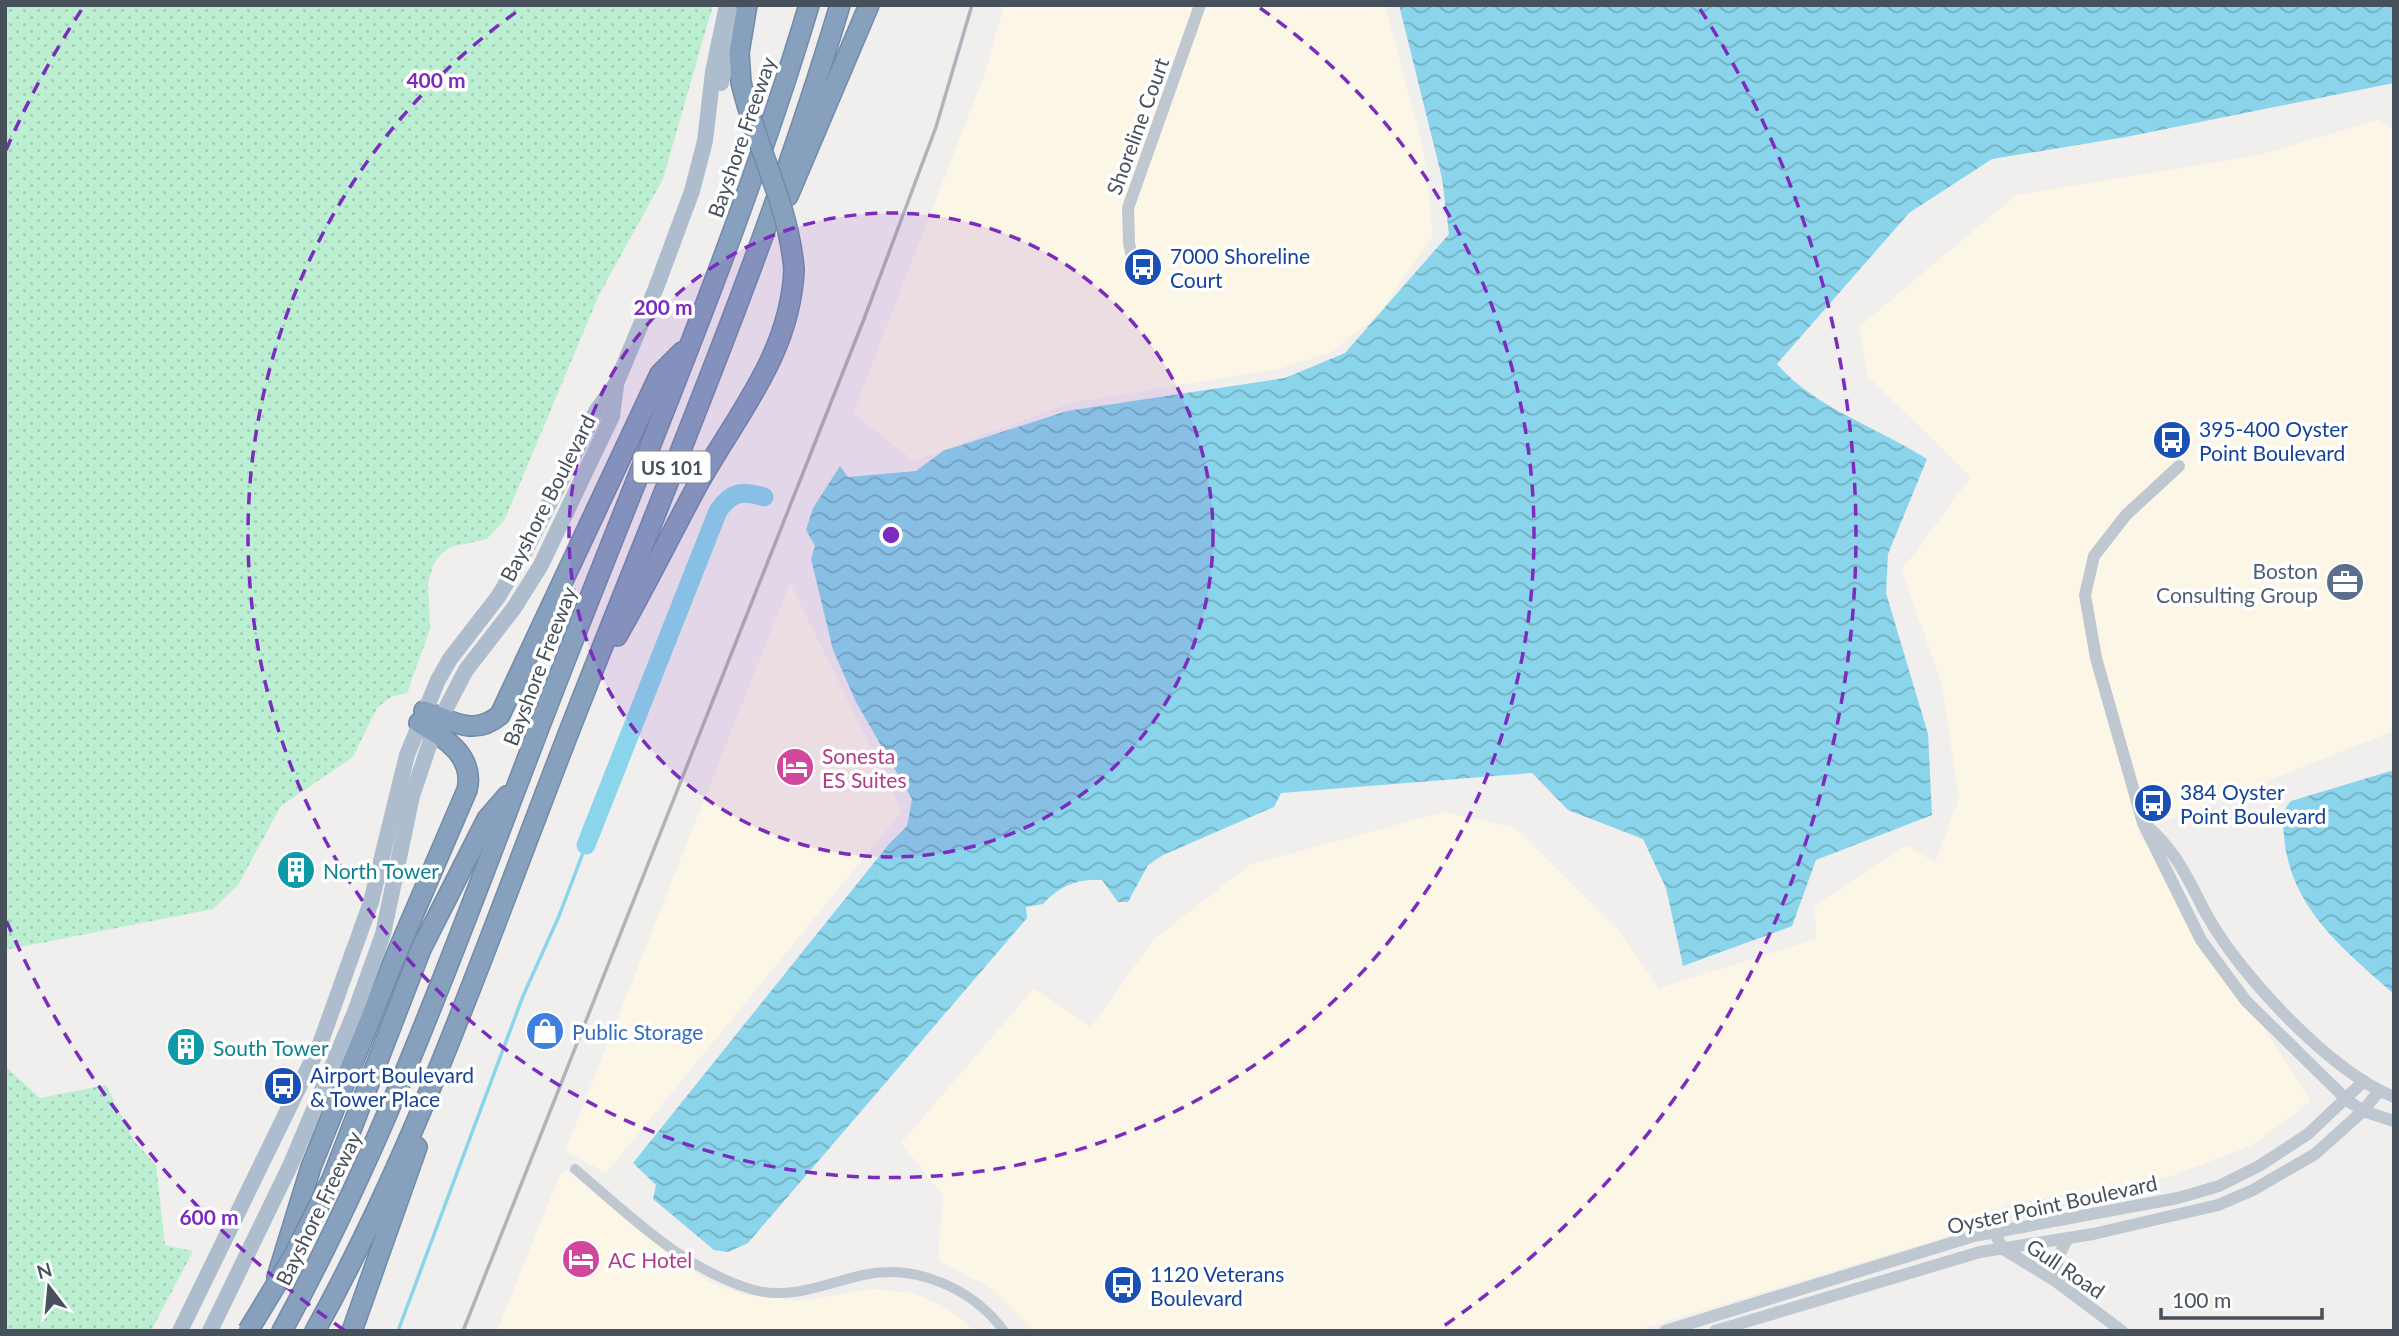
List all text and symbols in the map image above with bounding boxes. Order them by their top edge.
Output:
street label: Bayshore Freeway [702,53,780,221]
street label: Shoreline Court [1101,54,1174,198]
text: 400 m [406,67,466,92]
place label: 7000 Shoreline Court [1170,243,1310,292]
bus stop icon: 7000 Shoreline Court [1122,246,1164,288]
text: 200 m [633,294,693,319]
street label: Bayshore Boulevard [494,411,600,585]
place label: 395-400 Oyster Point Boulevard [2199,416,2348,465]
bus stop icon: 395-400 Oyster Point Boulevard [2151,419,2193,461]
road number: US 101 [634,452,710,482]
centre of rings [879,523,903,547]
place label: Boston Consulting Group [2156,558,2318,607]
office icon: Boston Consulting Group [2324,561,2366,603]
street label: Bayshore Freeway [497,583,581,749]
place label: Sonesta ES Suites [822,743,906,792]
hotel icon: Sonesta ES Suites [774,746,816,788]
place label: 384 Oyster Point Boulevard [2180,779,2326,828]
bus stop icon: 384 Oyster Point Boulevard [2132,782,2174,824]
building icon: North Tower [275,849,317,891]
place label: North Tower [323,858,439,883]
shop icon: Public Storage [524,1010,566,1052]
place label: Public Storage [572,1019,703,1044]
building icon: South Tower [165,1026,207,1068]
place label: South Tower [213,1035,329,1060]
place label: Airport Boulevard & Tower Place [310,1062,474,1111]
bus stop icon: Airport Boulevard & Tower Place [262,1065,304,1107]
street label: Bayshore Freeway [270,1127,366,1289]
street label: Oyster Point Boulevard [1945,1170,2159,1238]
text: 600 m [179,1204,239,1229]
street label: Gull Road [2022,1233,2110,1303]
hotel icon: AC Hotel [560,1238,602,1280]
place label: AC Hotel [608,1247,692,1272]
north arrow [14,1252,84,1322]
text: N [34,1257,54,1283]
place label: 1120 Veterans Boulevard [1150,1261,1284,1310]
bus stop icon: 1120 Veterans Boulevard [1102,1264,1144,1306]
scale bar [2161,1276,2322,1320]
text: 100 m [2172,1287,2231,1312]

